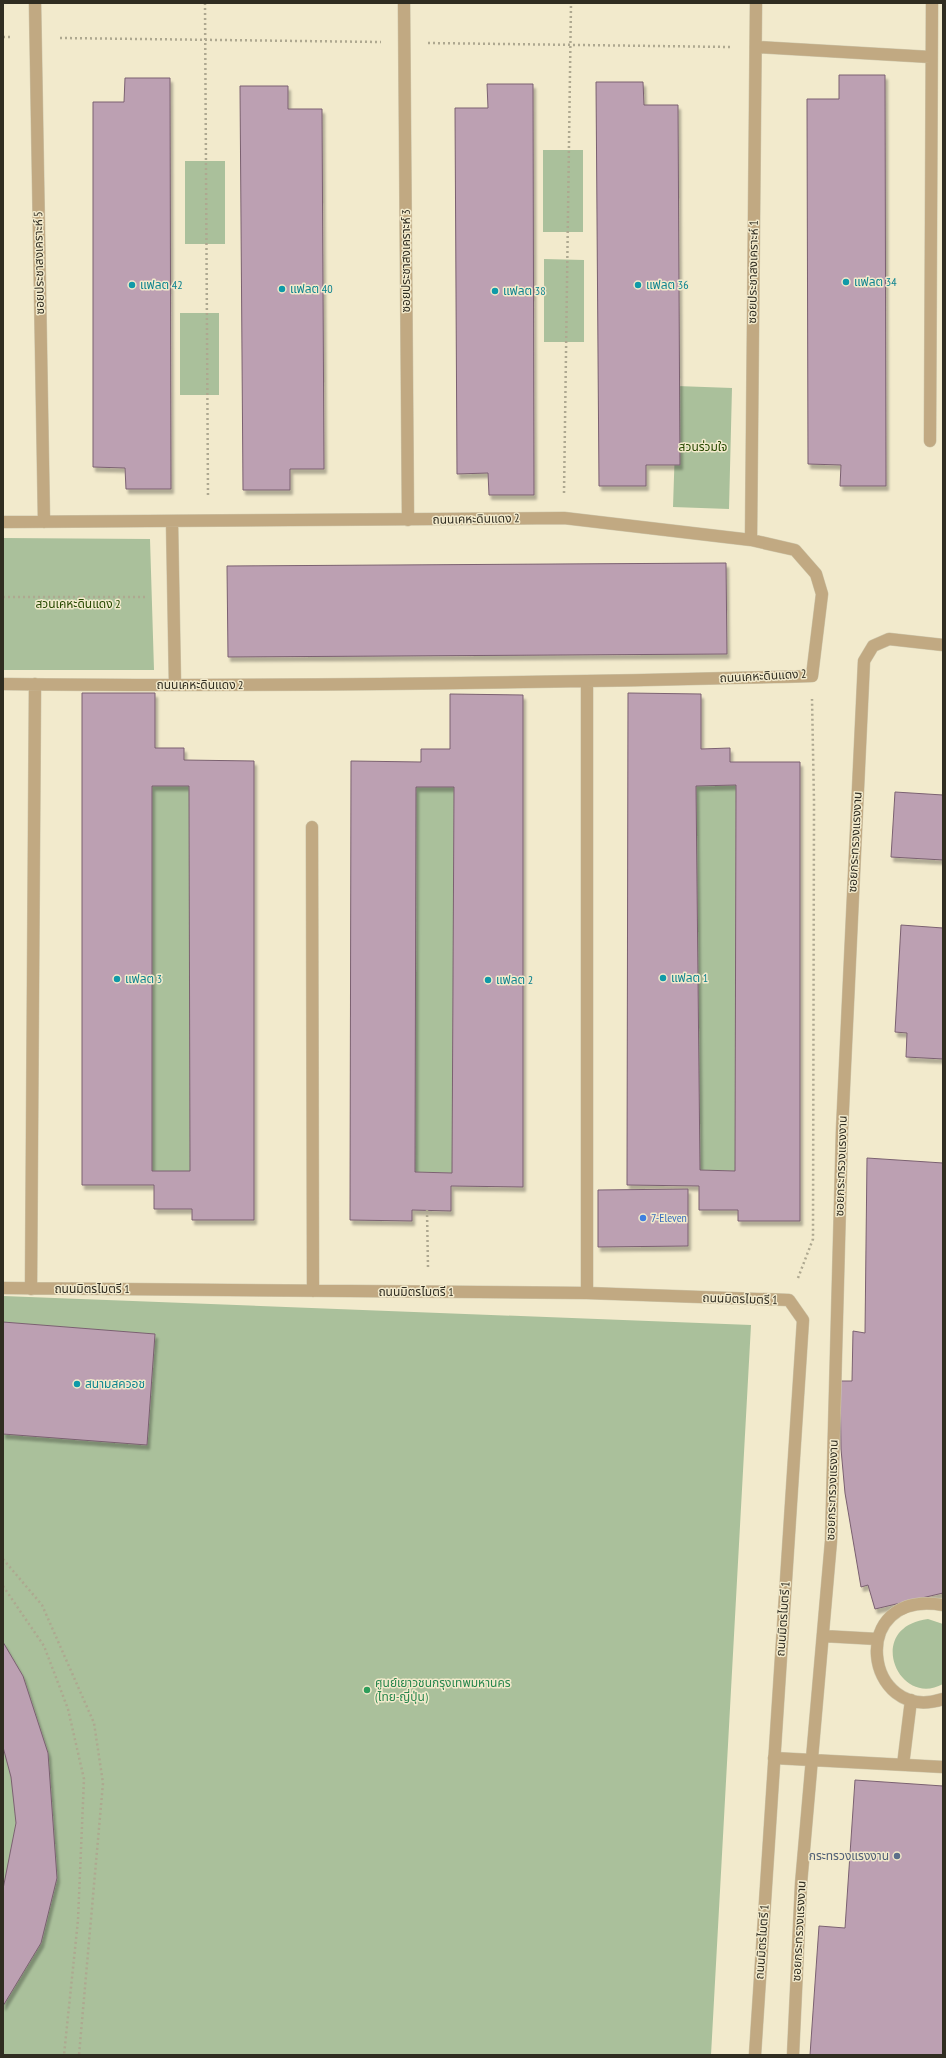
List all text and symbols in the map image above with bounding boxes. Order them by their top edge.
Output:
street label: ซอยประชาสงเคราะห์ 3 [398,209,413,313]
street label: ซอยประชาสงเคราะห์ 5 [30,211,47,315]
street label: ซอยประชาสงเคราะห์ 1 [744,220,761,324]
place label: แฟลต 34 [854,274,897,289]
place label: แฟลต 42 [140,277,183,292]
place label: แฟลต 36 [646,277,689,292]
marker: แฟลต 34 [841,277,851,287]
marker: แฟลต 42 [127,280,137,290]
marker: แฟลต 36 [633,280,643,290]
place label: แฟลต 40 [290,281,333,296]
place label: แฟลต 38 [503,283,546,298]
marker: แฟลต 40 [277,284,287,294]
marker: แฟลต 38 [490,286,500,296]
park label: สวนร่วมใจ [679,439,727,454]
street label: ถนนเคหะดินแดง 2 [432,510,520,527]
park label: สวนเคหะดินแดง 2 [35,596,121,611]
street label: ถนนเคหะดินแดง 2 [719,666,807,685]
street label: ถนนเคหะดินแดง 2 [156,677,244,692]
street label: ซอยกระทรวงแรงงาน [844,791,865,893]
place label: แฟลต 1 [671,970,708,985]
place label: แฟลต 3 [125,971,162,986]
place label: แฟลต 2 [496,972,533,987]
marker: แฟลต 1 [658,973,668,983]
marker: แฟลต 3 [112,974,122,984]
marker: แฟลต 2 [483,975,493,985]
street label: ซอยกระทรวงแรงงาน [831,1115,850,1217]
place label: 7-Eleven [651,1210,687,1225]
marker: 7-Eleven [638,1213,648,1223]
street label: ถนนมิตรไมตรี 1 [54,1281,130,1296]
street label: ถนนมิตรไมตรี 1 [378,1284,454,1299]
street label: ถนนมิตรไมตรี 1 [702,1290,778,1307]
place label: สนามสควอช [85,1376,145,1391]
marker: สนามสควอช [72,1379,82,1389]
street label: ซอยกระทรวงแรงงาน [822,1439,841,1541]
street label: ถนนมิตรไมตรี 1 [772,1581,793,1657]
place label: ศูนย์เยาวชนกรุงเทพมหานคร (ไทย-ญี่ปุ่น) [375,1675,511,1704]
marker: ศูนย์เยาวชนกรุงเทพมหานคร (ไทย-ญี่ปุ่น) [362,1685,372,1695]
place label: กระทรวงแรงงาน [809,1848,889,1863]
marker: กระทรวงแรงงาน [892,1851,902,1861]
street label: ซอยกระทรวงแรงงาน [788,1880,809,1982]
street label: ถนนมิตรไมตรี 1 [751,1904,772,1980]

